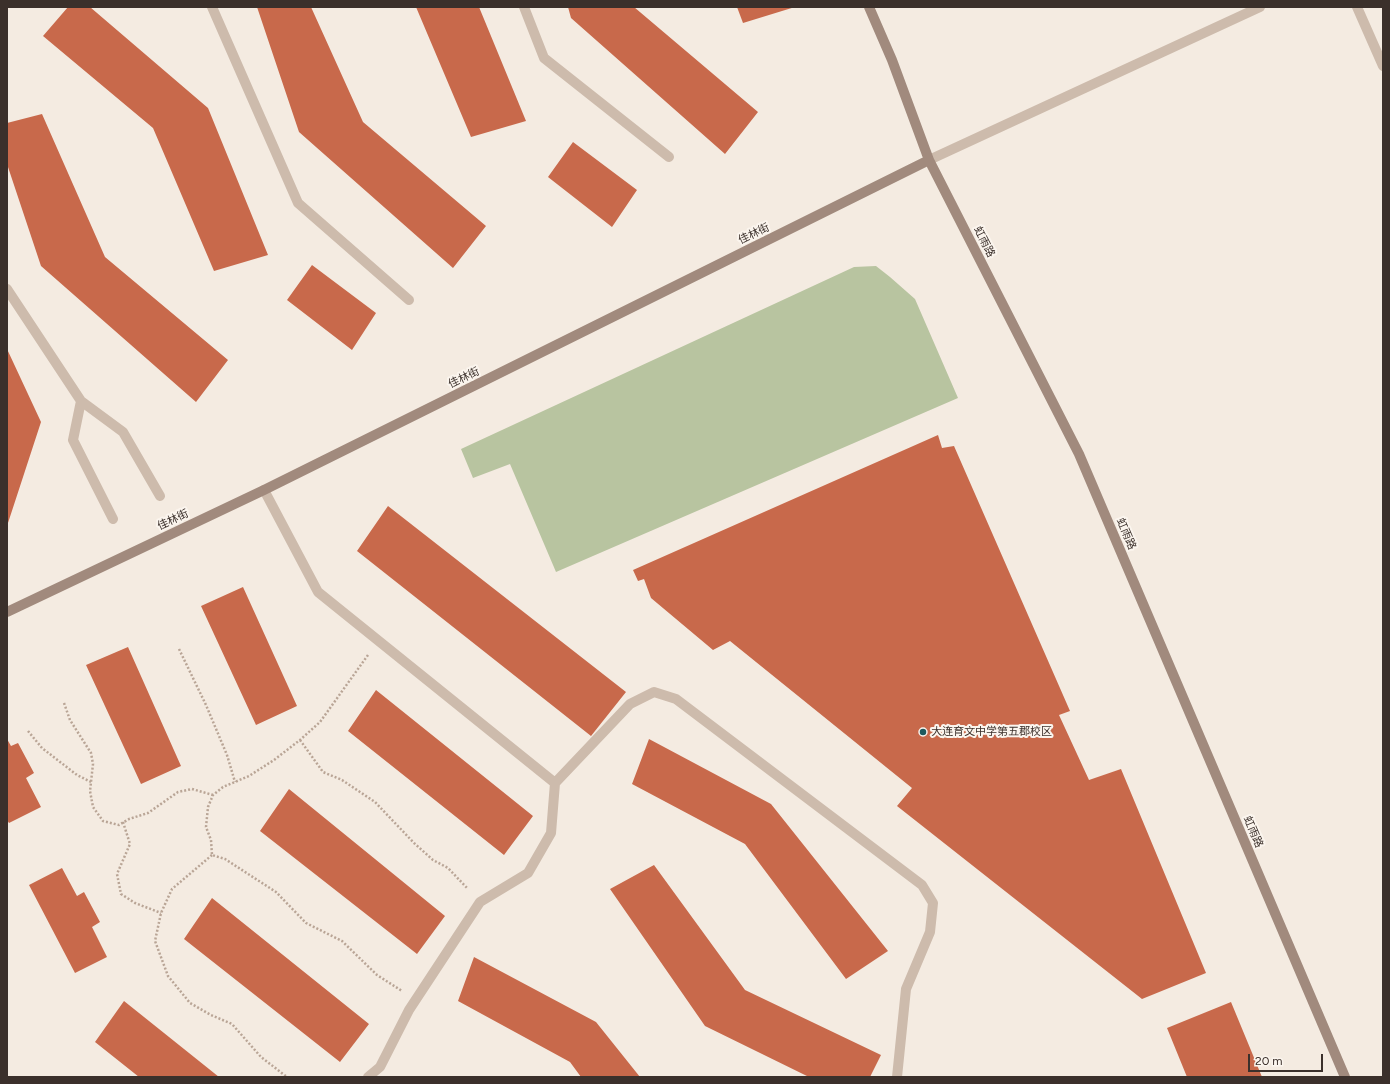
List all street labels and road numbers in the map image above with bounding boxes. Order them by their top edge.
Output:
street label: 佳林街 [736,221,772,247]
street label: 虹雨路 [971,224,997,260]
street label: 佳林街 [446,365,482,391]
street label: 佳林街 [155,507,191,533]
street label: 虹雨路 [1113,516,1139,552]
street label: 虹雨路 [1240,814,1266,850]

